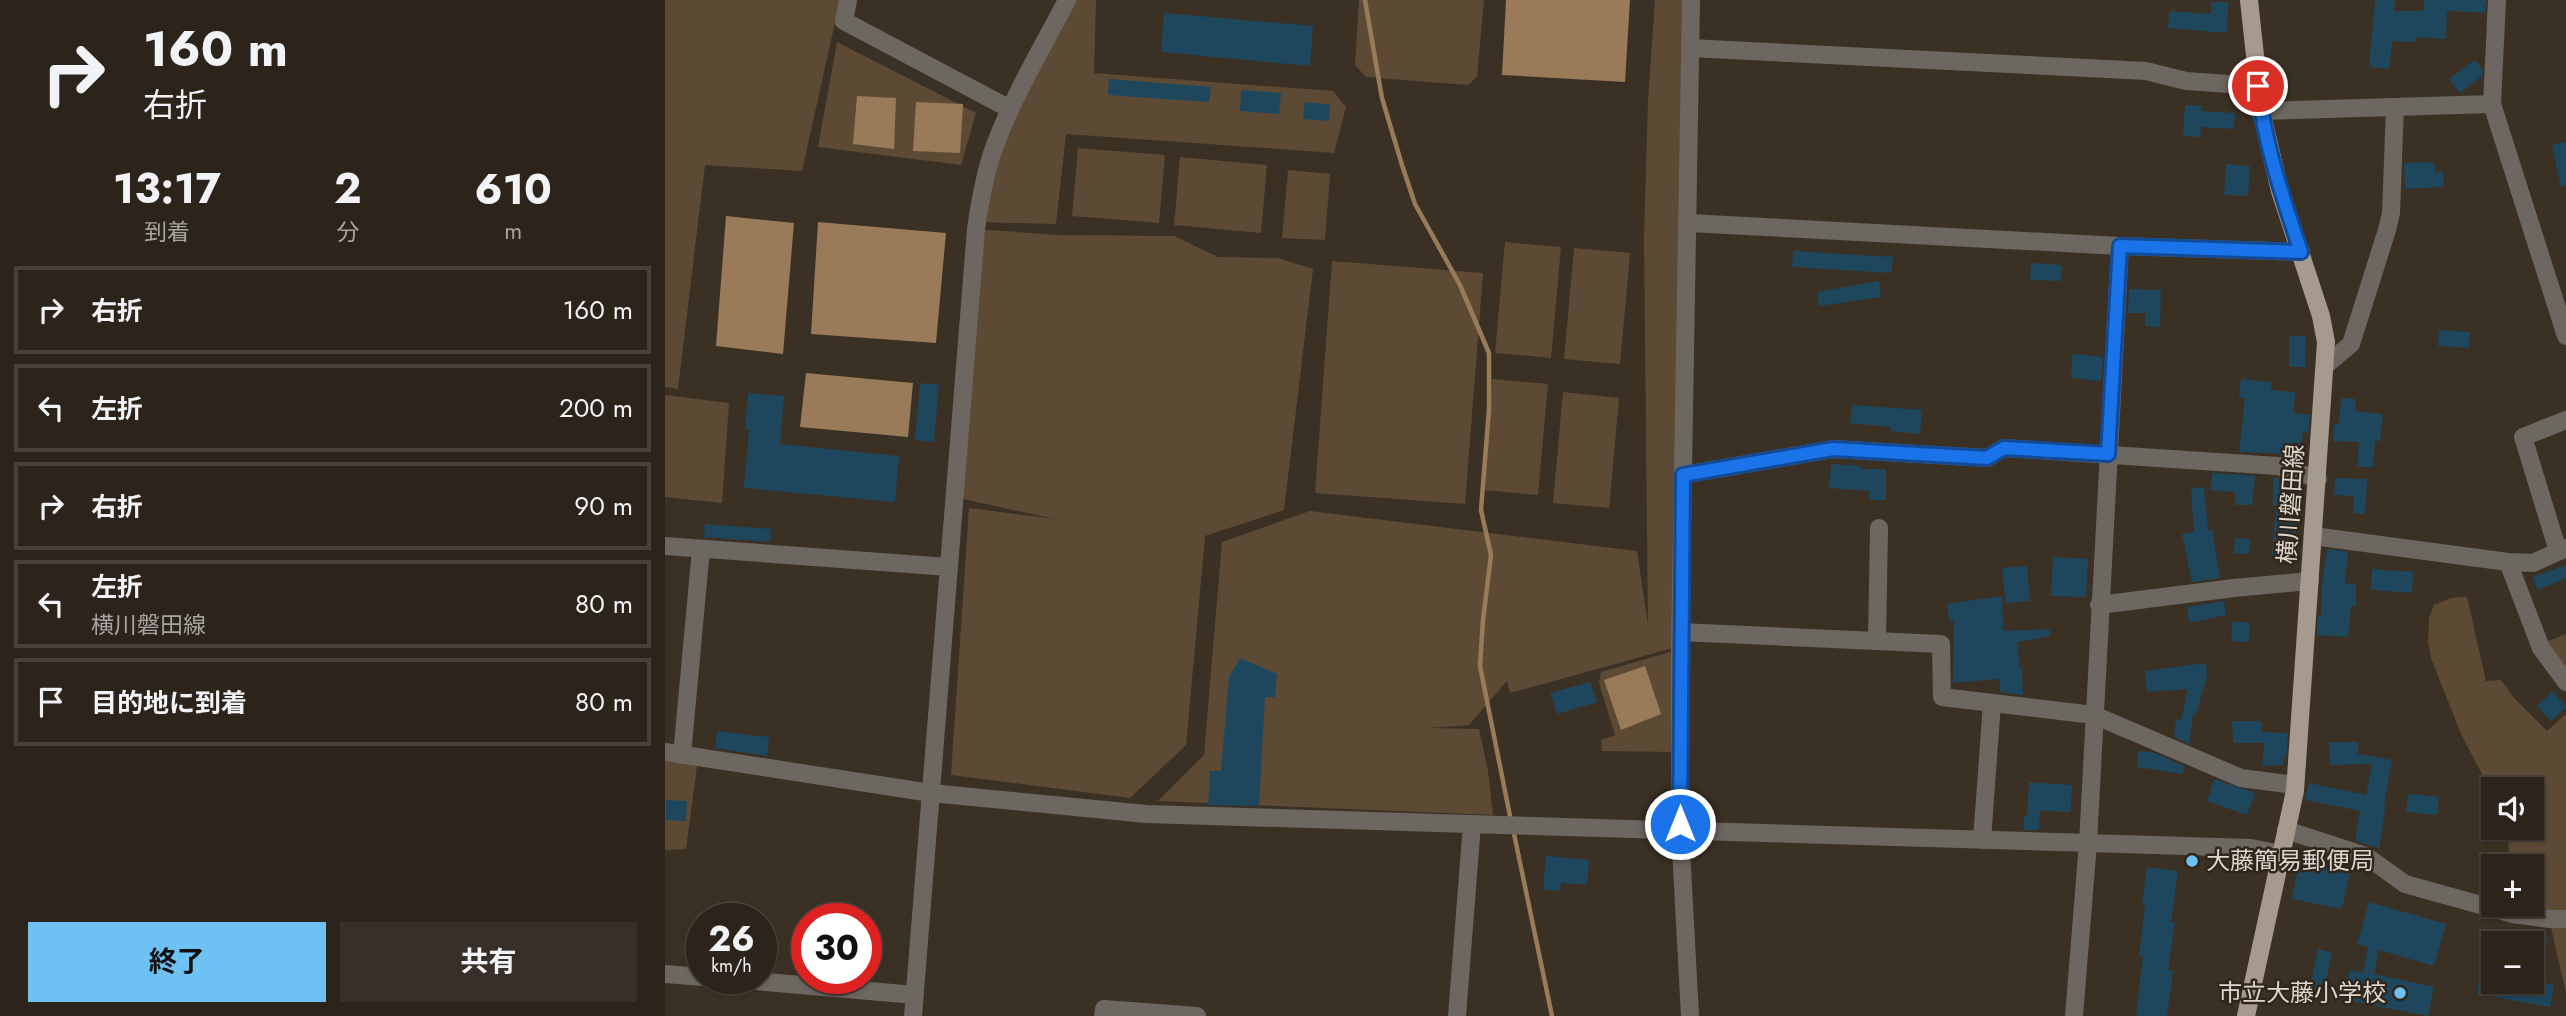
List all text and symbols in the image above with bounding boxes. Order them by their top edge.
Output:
text: 160 m [143,14,288,84]
icon: right [28,28,119,119]
pin [2228,56,2288,116]
icon: arrive [2239,67,2277,105]
text: 右折 [143,82,207,128]
text: 13:17 [113,158,221,219]
text: 2 [334,158,361,219]
text: 610 [475,159,552,220]
text: m [504,214,522,248]
text: 到着 [144,215,190,249]
text: 分 [336,215,359,249]
icon: right [32,291,70,329]
text: 160 m [563,291,633,329]
text: 右折 [91,292,143,330]
icon: left [32,389,70,427]
text: 200 m [559,389,633,427]
text: 左折 [91,390,143,428]
street label: 横川磐田線 [2269,443,2312,565]
icon: right [32,487,70,525]
text: 90 m [574,487,633,525]
text: 右折 [91,488,143,526]
text: 左折 [91,568,143,606]
icon: left [32,585,70,623]
text: 80 m [575,585,633,623]
text: 横川磐田線 [91,608,206,642]
icon: arrive [32,683,70,721]
text: 80 m [575,683,633,721]
text: 目的地に到着 [91,684,247,722]
map controls [2481,777,2544,994]
button: sound [2481,777,2544,840]
position arrow [1643,787,1717,861]
place label: 大藤簡易郵便局 [2206,843,2374,878]
marker: 大藤簡易郵便局 [2184,853,2200,869]
button: + [2481,854,2544,917]
speed limit sign: 30 [791,903,882,994]
text: 26 [708,914,755,964]
button: 終了 [28,922,326,1002]
button: 共有 [340,922,637,1002]
button: − [2481,931,2544,994]
text: km/h [711,953,752,979]
place label: 市立大藤小学校 [2218,975,2386,1010]
marker: 市立大藤小学校 [2392,985,2408,1001]

